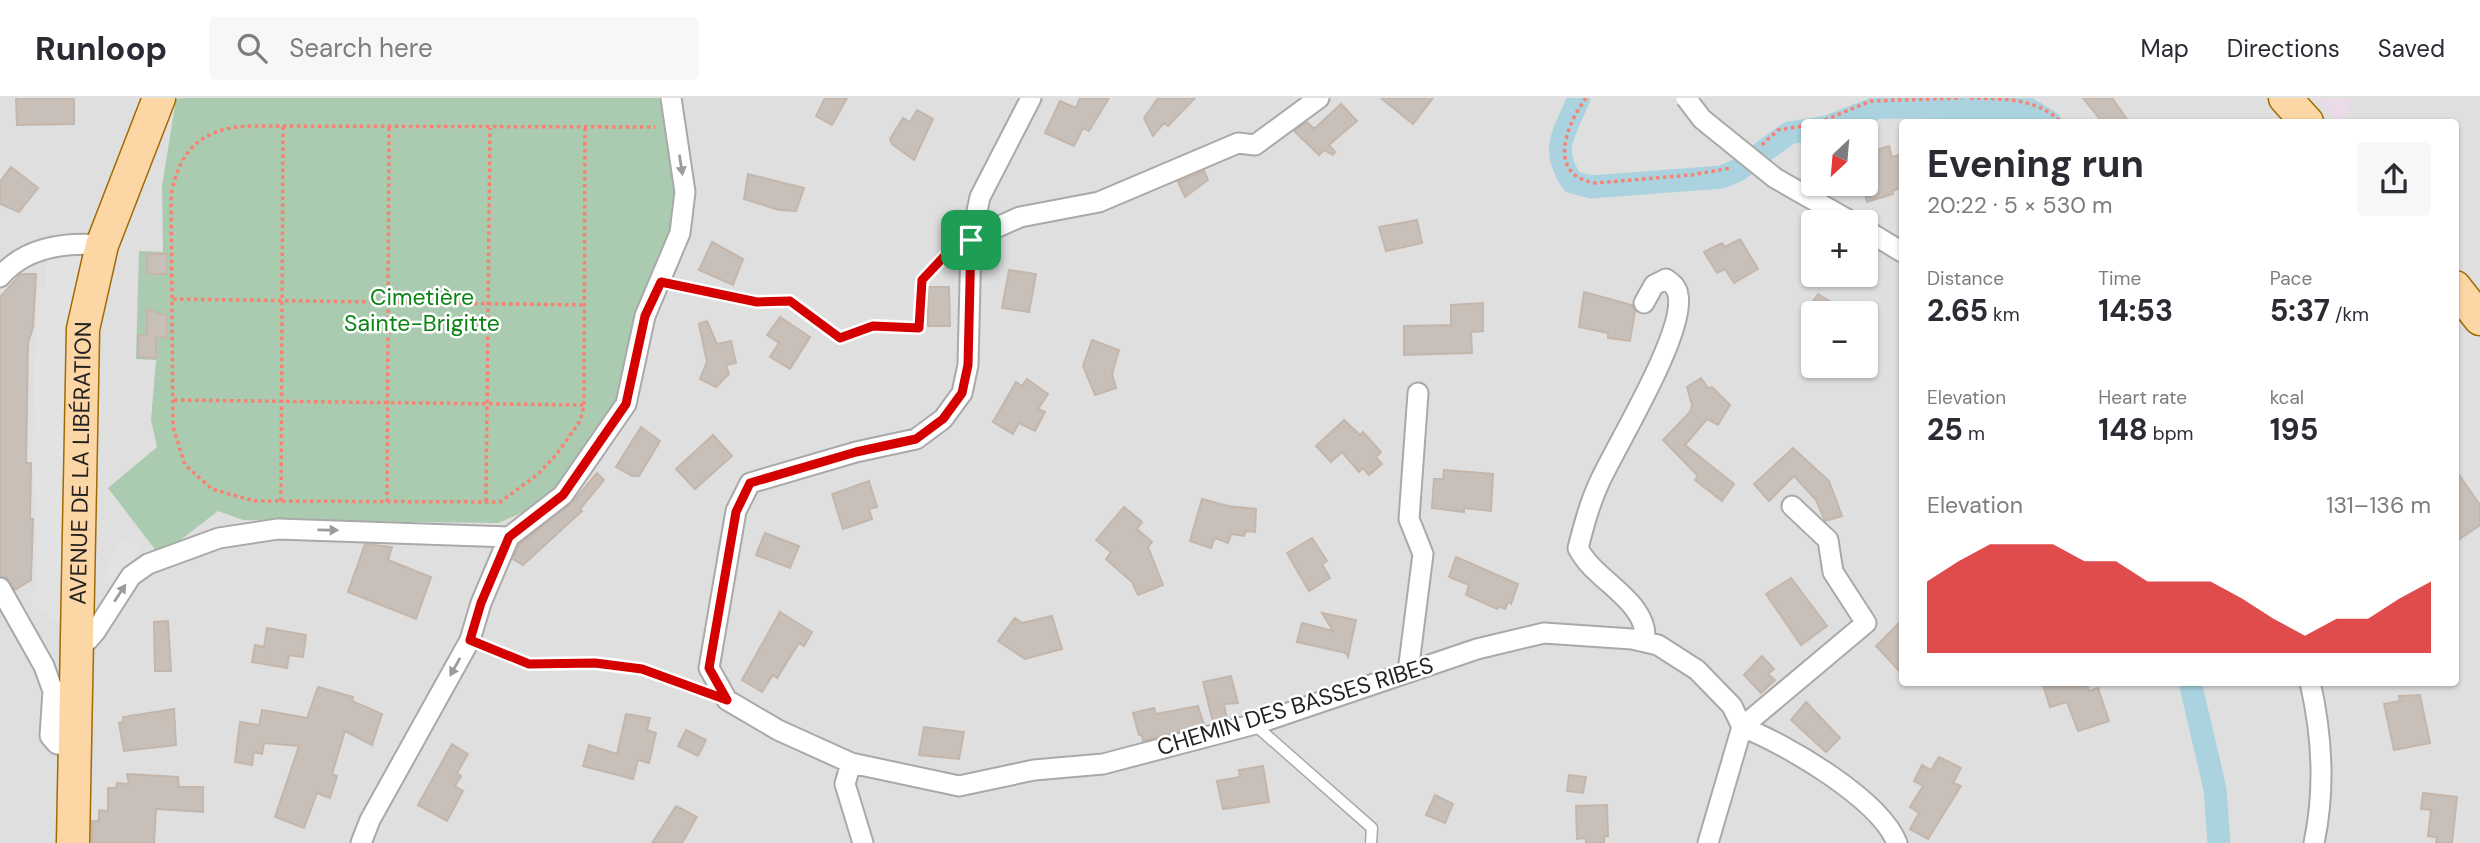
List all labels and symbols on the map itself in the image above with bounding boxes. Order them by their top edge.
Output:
north arrow [1801,119,1878,196]
one-way arrow [676,155,687,177]
pin [941,210,1001,270]
park label: Cimetière Sainte-Brigitte [344,282,500,338]
street label: AVENUE DE LA LIBÉRATION [63,321,98,605]
one-way arrow [318,524,340,535]
one-way arrow [113,584,126,603]
street label: CHEMIN DES BASSES RIBES [1153,650,1437,762]
one-way arrow [449,658,461,677]

